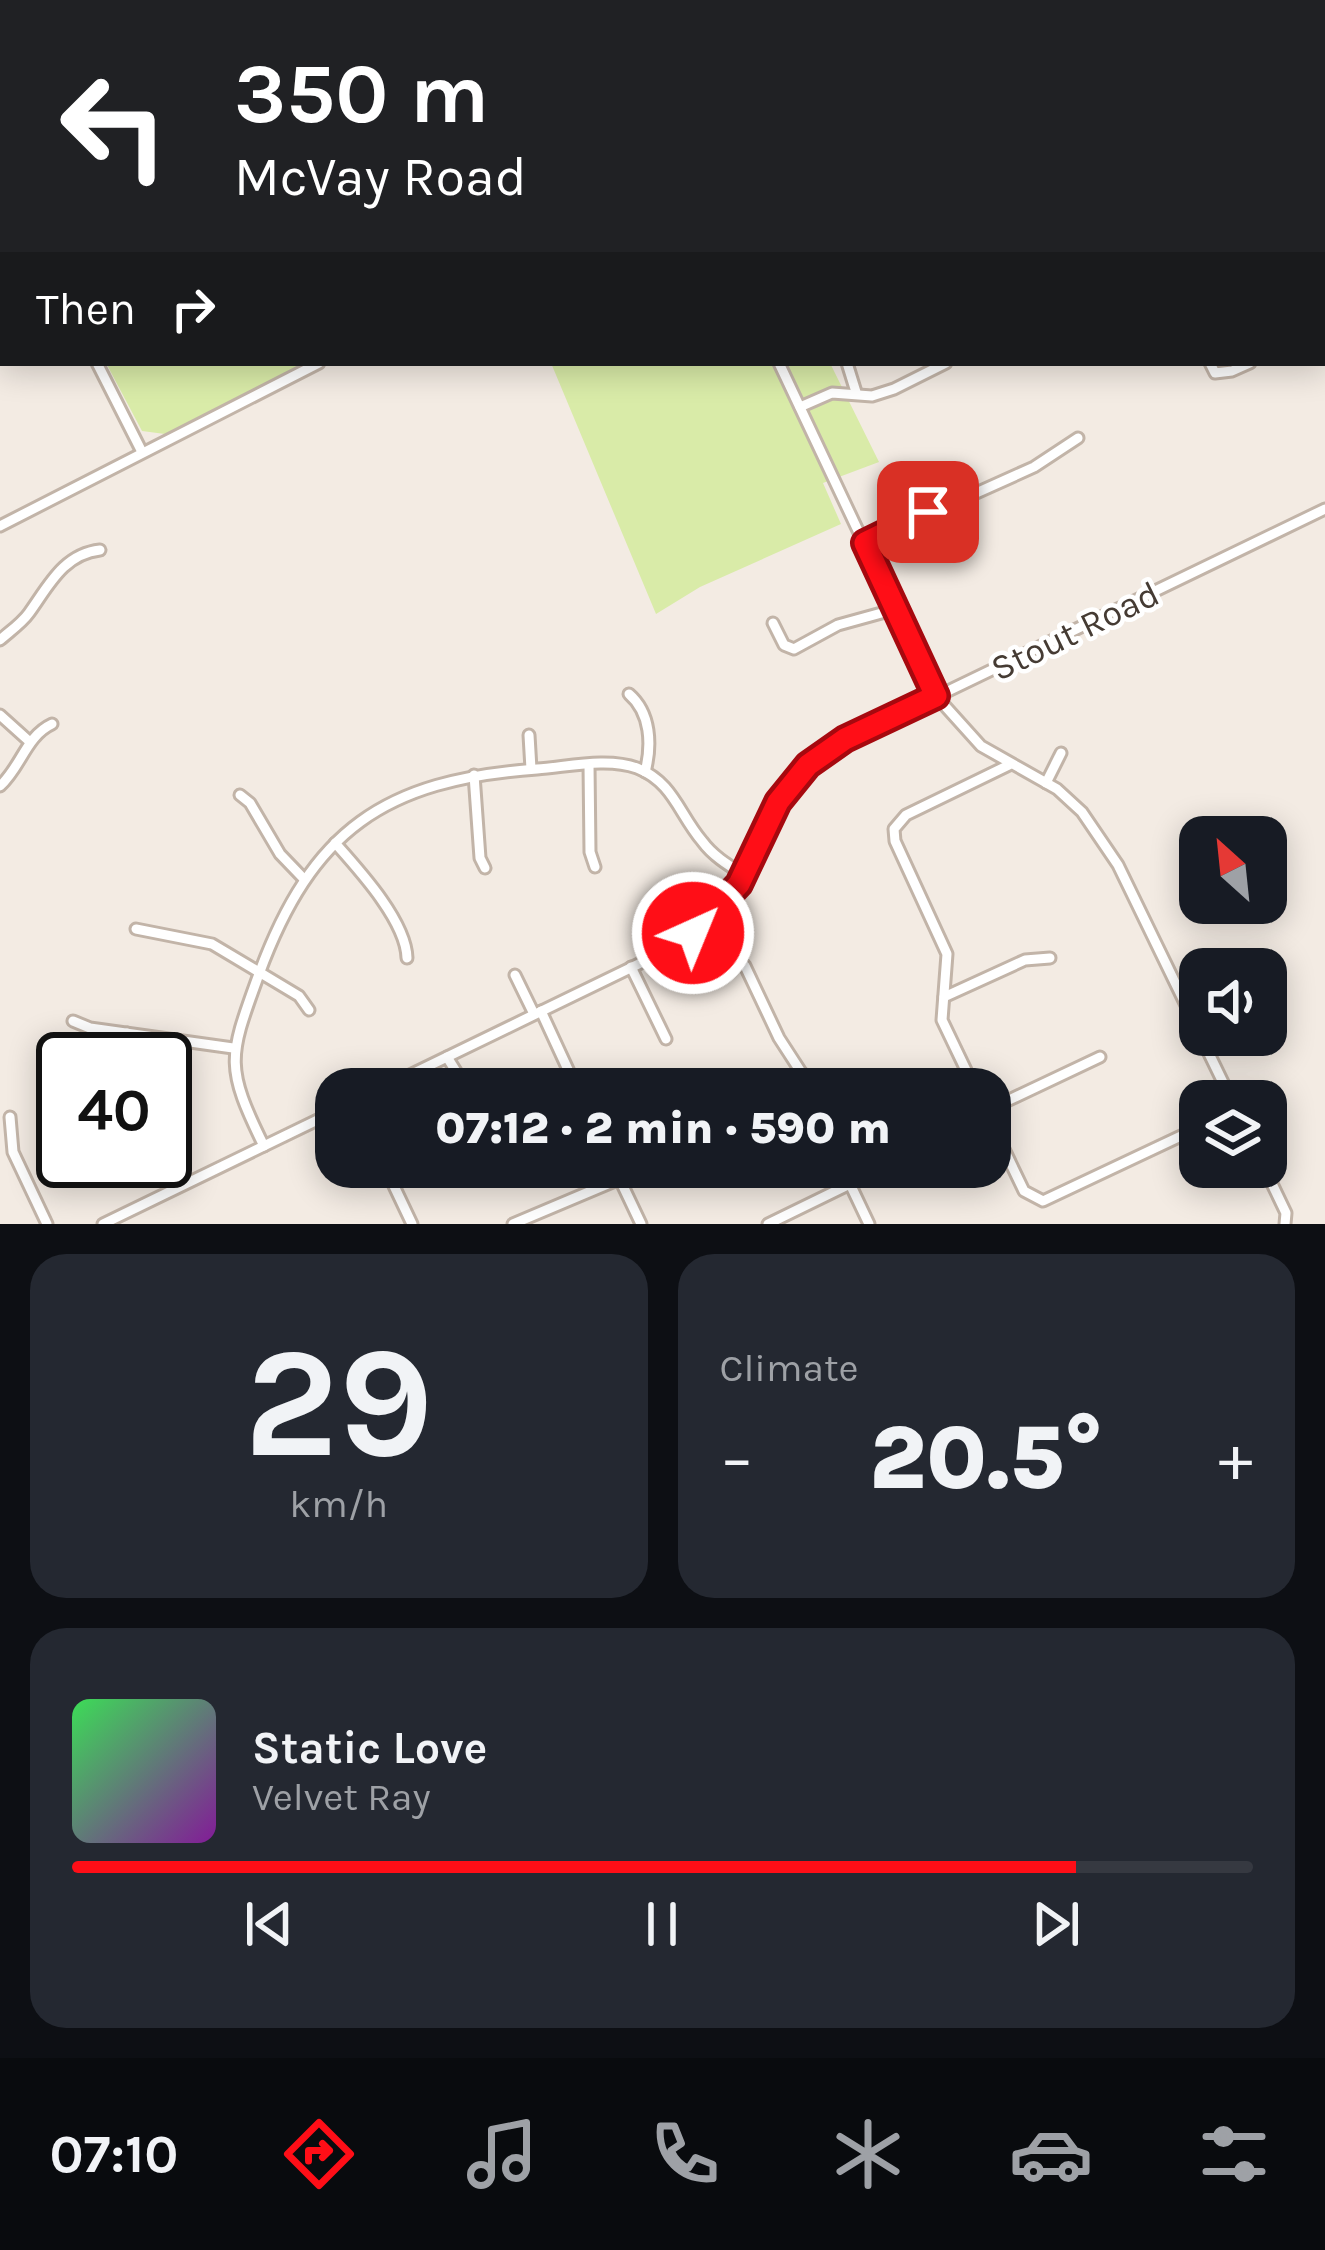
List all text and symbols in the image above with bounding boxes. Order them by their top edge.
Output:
text: 350 m [234,45,489,143]
icon: left [36,48,192,204]
text: McVay Road [234,145,527,209]
icon: right [160,276,226,342]
text: Then [36,283,136,335]
pin [877,461,979,563]
icon: arrive [895,479,961,545]
street label: Stout Road [984,572,1166,690]
north arrow [1179,816,1287,924]
map controls [1179,816,1287,1188]
position arrow [630,870,756,996]
button: sound [1179,948,1287,1056]
speed limit sign: 40 [36,1032,192,1188]
button: layers [1179,1080,1287,1188]
text: 07:12 · 2 min · 590 m [435,1102,891,1154]
text: 29 [244,1312,434,1494]
text: Climate [720,1345,859,1391]
text: 20.5° [869,1405,1103,1511]
text: − [720,1419,754,1497]
text: + [1218,1419,1253,1497]
text: km/h [289,1481,388,1527]
text: Static Love [252,1722,487,1774]
text: Velvet Ray [252,1774,431,1820]
icon: previous [236,1891,302,1957]
icon: pause [629,1891,695,1957]
icon: next [1023,1891,1089,1957]
icon: directions [277,2112,361,2196]
icon: music [460,2112,544,2196]
icon: phone [643,2112,727,2196]
icon: climate [826,2112,910,2196]
icon: car [1009,2112,1093,2196]
icon: filters [1192,2112,1276,2196]
text: 07:10 [49,2122,178,2186]

